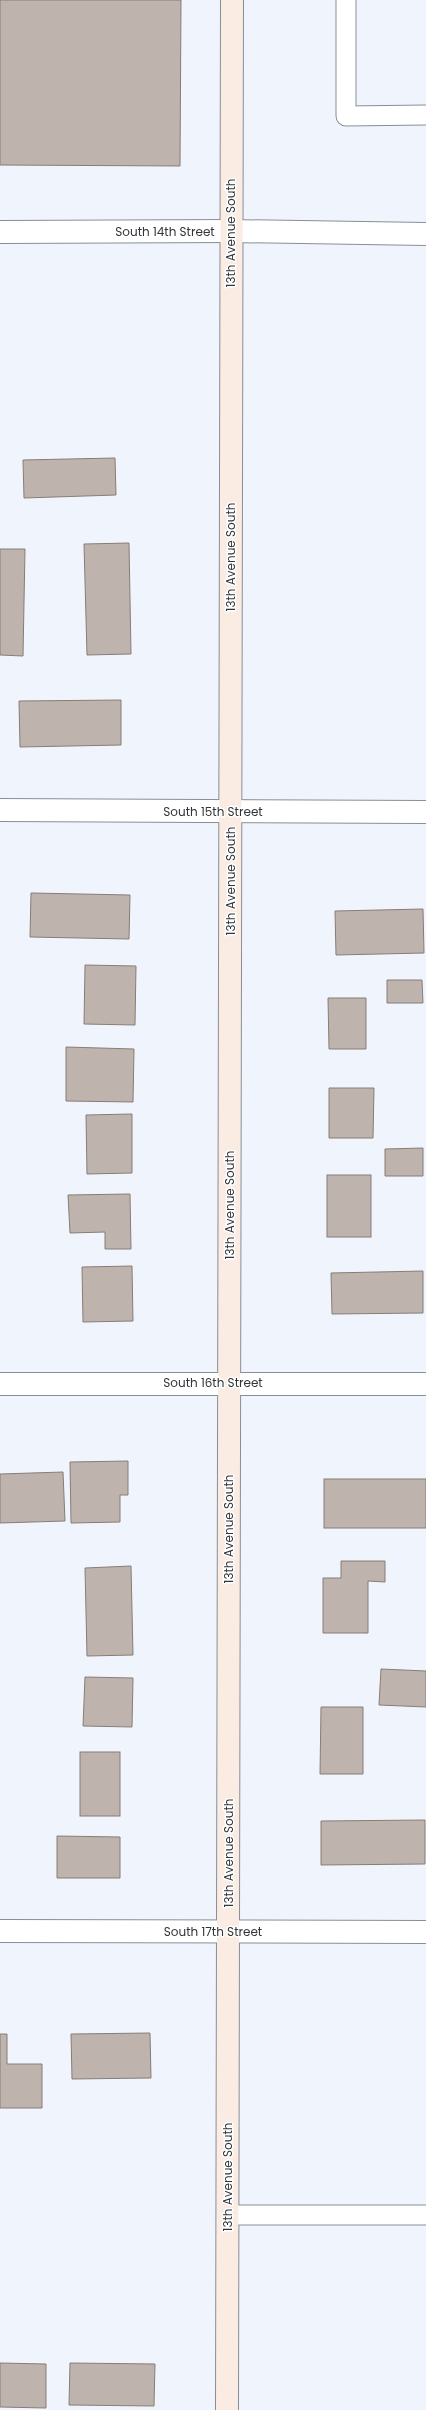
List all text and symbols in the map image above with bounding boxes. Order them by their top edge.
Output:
street label: 13th Avenue South [222,179,239,287]
street label: South 14th Street [115,223,215,240]
street label: 13th Avenue South [222,503,239,611]
street label: South 15th Street [163,803,263,820]
street label: 13th Avenue South [222,827,239,935]
street label: 13th Avenue South [221,1151,238,1259]
street label: South 16th Street [163,1374,263,1391]
street label: 13th Avenue South [220,1475,237,1583]
street label: 13th Avenue South [220,1799,237,1907]
street label: South 17th Street [164,1923,262,1940]
street label: 13th Avenue South [219,2123,236,2231]

